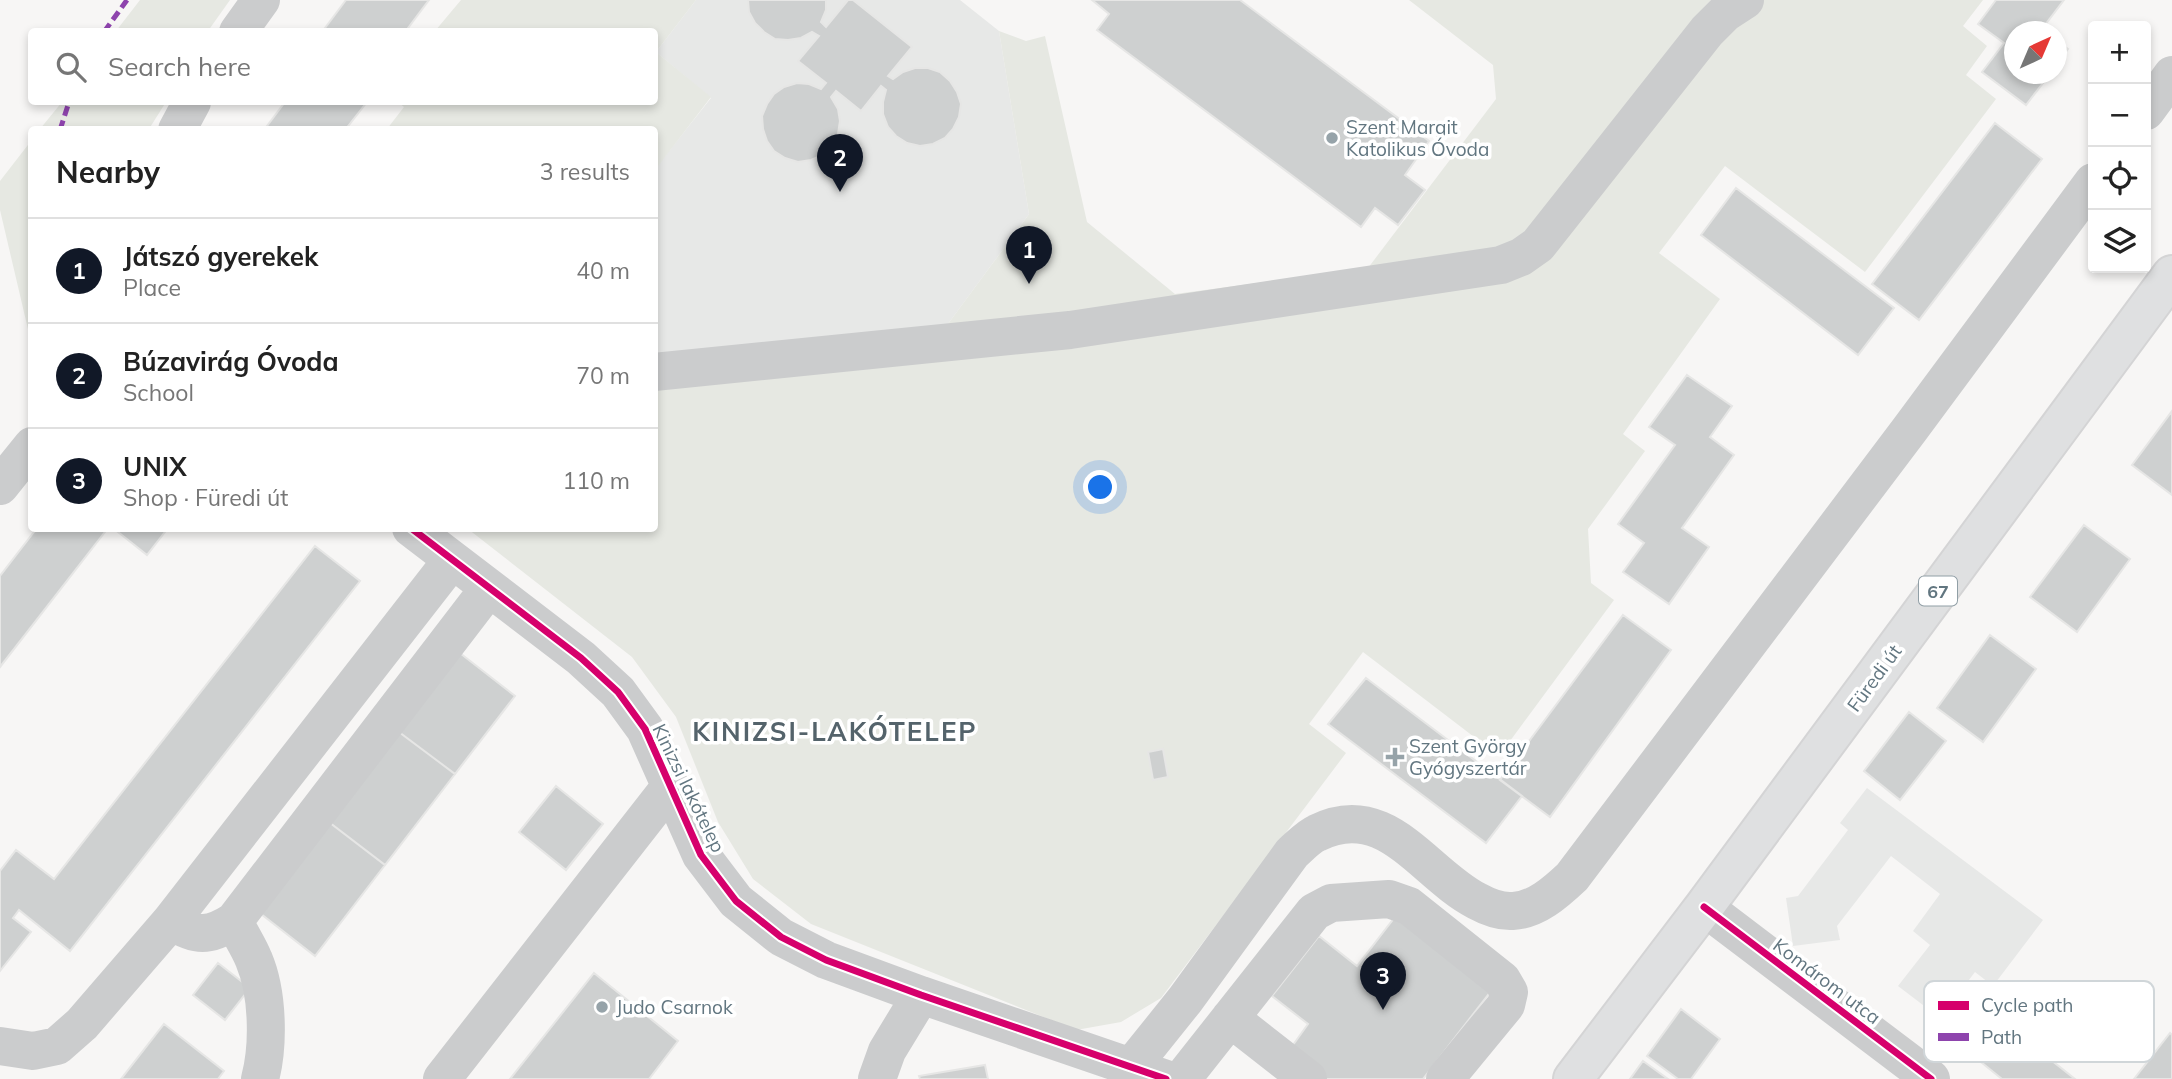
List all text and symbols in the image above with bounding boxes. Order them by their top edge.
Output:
north arrow [2004,21,2067,84]
map controls [2088,21,2151,273]
button: + [2088,21,2151,84]
search box [28,28,658,105]
icon: search [52,48,90,86]
text: Search here [108,50,251,83]
button: − [2088,84,2151,147]
place label: Szent Margit Katolikus Óvoda [1346,115,1489,161]
marker: Szent Margit Katolikus Óvoda [1324,130,1340,146]
pin: 2 [817,134,863,192]
button: locate [2088,147,2151,210]
text: Nearby [56,153,160,191]
text: 3 results [540,157,630,186]
button: layers [2088,210,2151,273]
pin: 1 [1006,226,1052,284]
text: Játszó gyerekek [123,240,318,273]
text: 1 [72,256,86,285]
text: 40 m [576,256,630,285]
text: Place [123,273,181,302]
text: Búzavirág Óvoda [123,345,339,378]
text: 2 [72,361,86,390]
text: 70 m [576,361,630,390]
text: School [123,378,194,407]
text: UNIX [123,450,187,483]
text: 3 [72,466,86,495]
text: 110 m [562,466,630,495]
your location [1083,470,1117,504]
text: Shop · Füredi út [123,483,288,512]
road number: 67 [1919,576,1957,606]
street label: Füredi út [1842,640,1907,716]
district label: KINIZSI-LAKÓTELEP [692,715,978,748]
street label: Kinizsi lakótelep [647,720,731,856]
place label: Szent György Gyógyszertár [1409,734,1527,780]
marker: Szent György Gyógyszertár [1387,749,1403,765]
street label: Komárom utca [1769,933,1885,1029]
pin: 3 [1360,952,1406,1010]
legend [1924,981,2154,1062]
text: Cycle path [1981,993,2073,1017]
place label: Judo Csarnok [616,995,733,1019]
marker: Judo Csarnok [594,999,610,1015]
text: Path [1981,1025,2022,1049]

